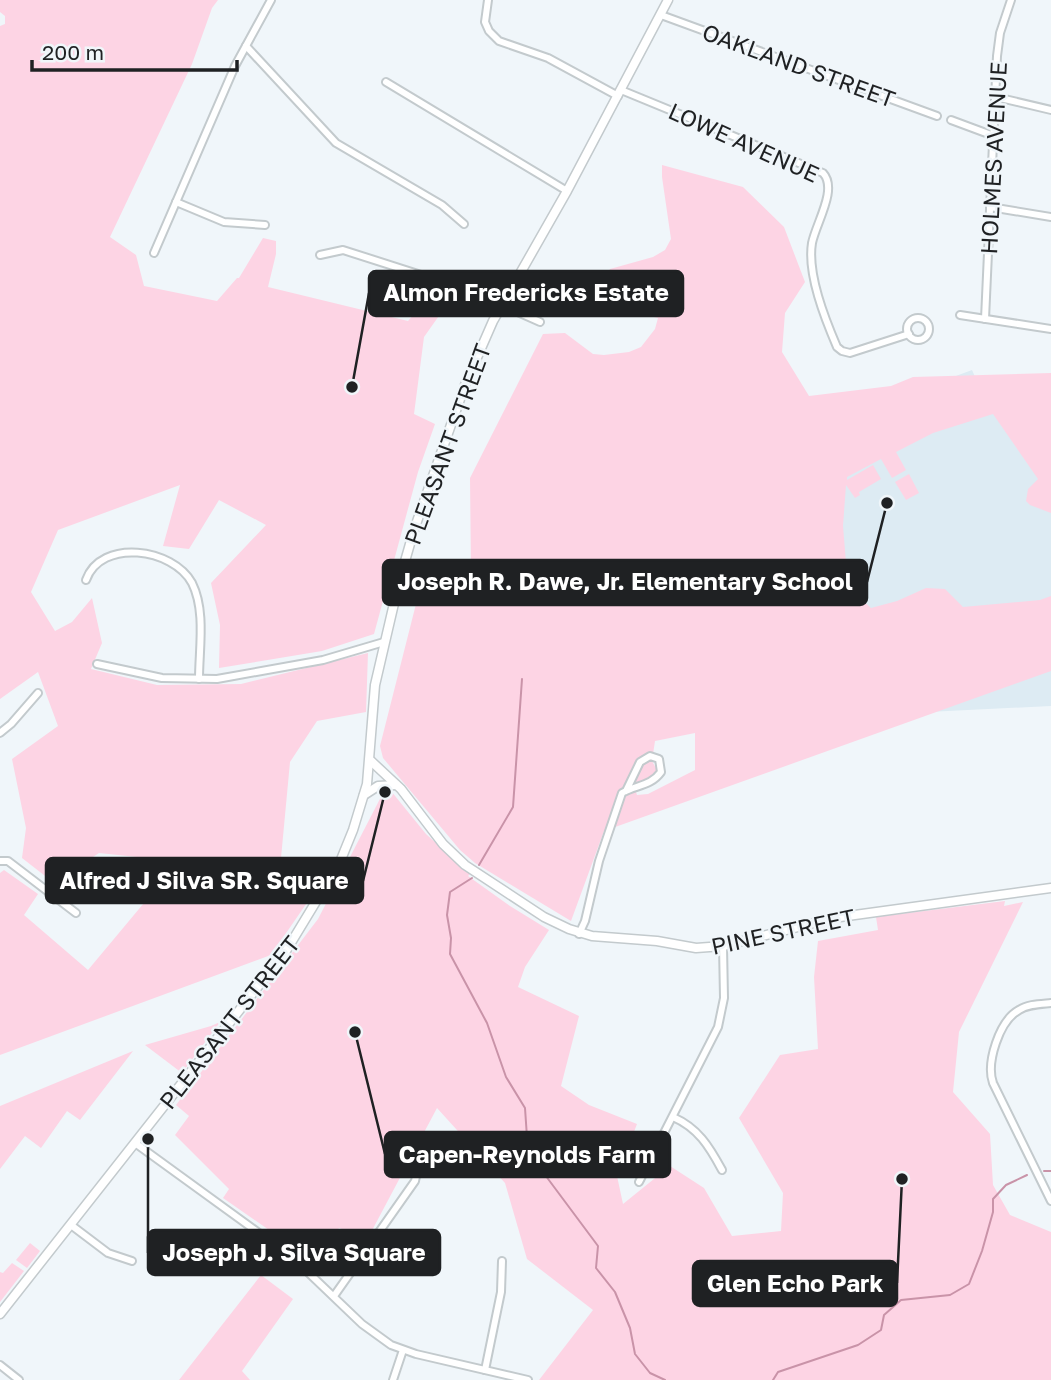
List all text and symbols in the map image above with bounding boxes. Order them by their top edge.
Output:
street label: OAKLAND STREET [699,17,899,113]
scale bar [32,28,236,72]
text: 200 m [42,39,104,65]
street label: HOLMES AVENUE [974,61,1012,255]
street label: LOWE AVENUE [664,96,824,188]
callout: Almon Fredericks Estate [369,271,683,316]
text: Almon Fredericks Estate [383,277,669,306]
street label: PLEASANT STREET [398,340,496,548]
callout: Joseph R. Dawe, Jr. Elementary School [383,560,867,605]
text: Joseph R. Dawe, Jr. Elementary School [397,566,853,595]
callout: Alfred J Silva SR. Square [46,858,363,903]
text: Alfred J Silva SR. Square [59,865,349,894]
street label: PINE STREET [708,902,858,960]
street label: PLEASANT STREET [153,930,305,1114]
callout: Capen-Reynolds Farm [385,1132,670,1177]
text: Capen-Reynolds Farm [398,1139,656,1168]
callout: Joseph J. Silva Square [148,1230,440,1275]
text: Joseph J. Silva Square [162,1237,426,1266]
callout: Glen Echo Park [693,1261,897,1306]
text: Glen Echo Park [707,1268,883,1297]

